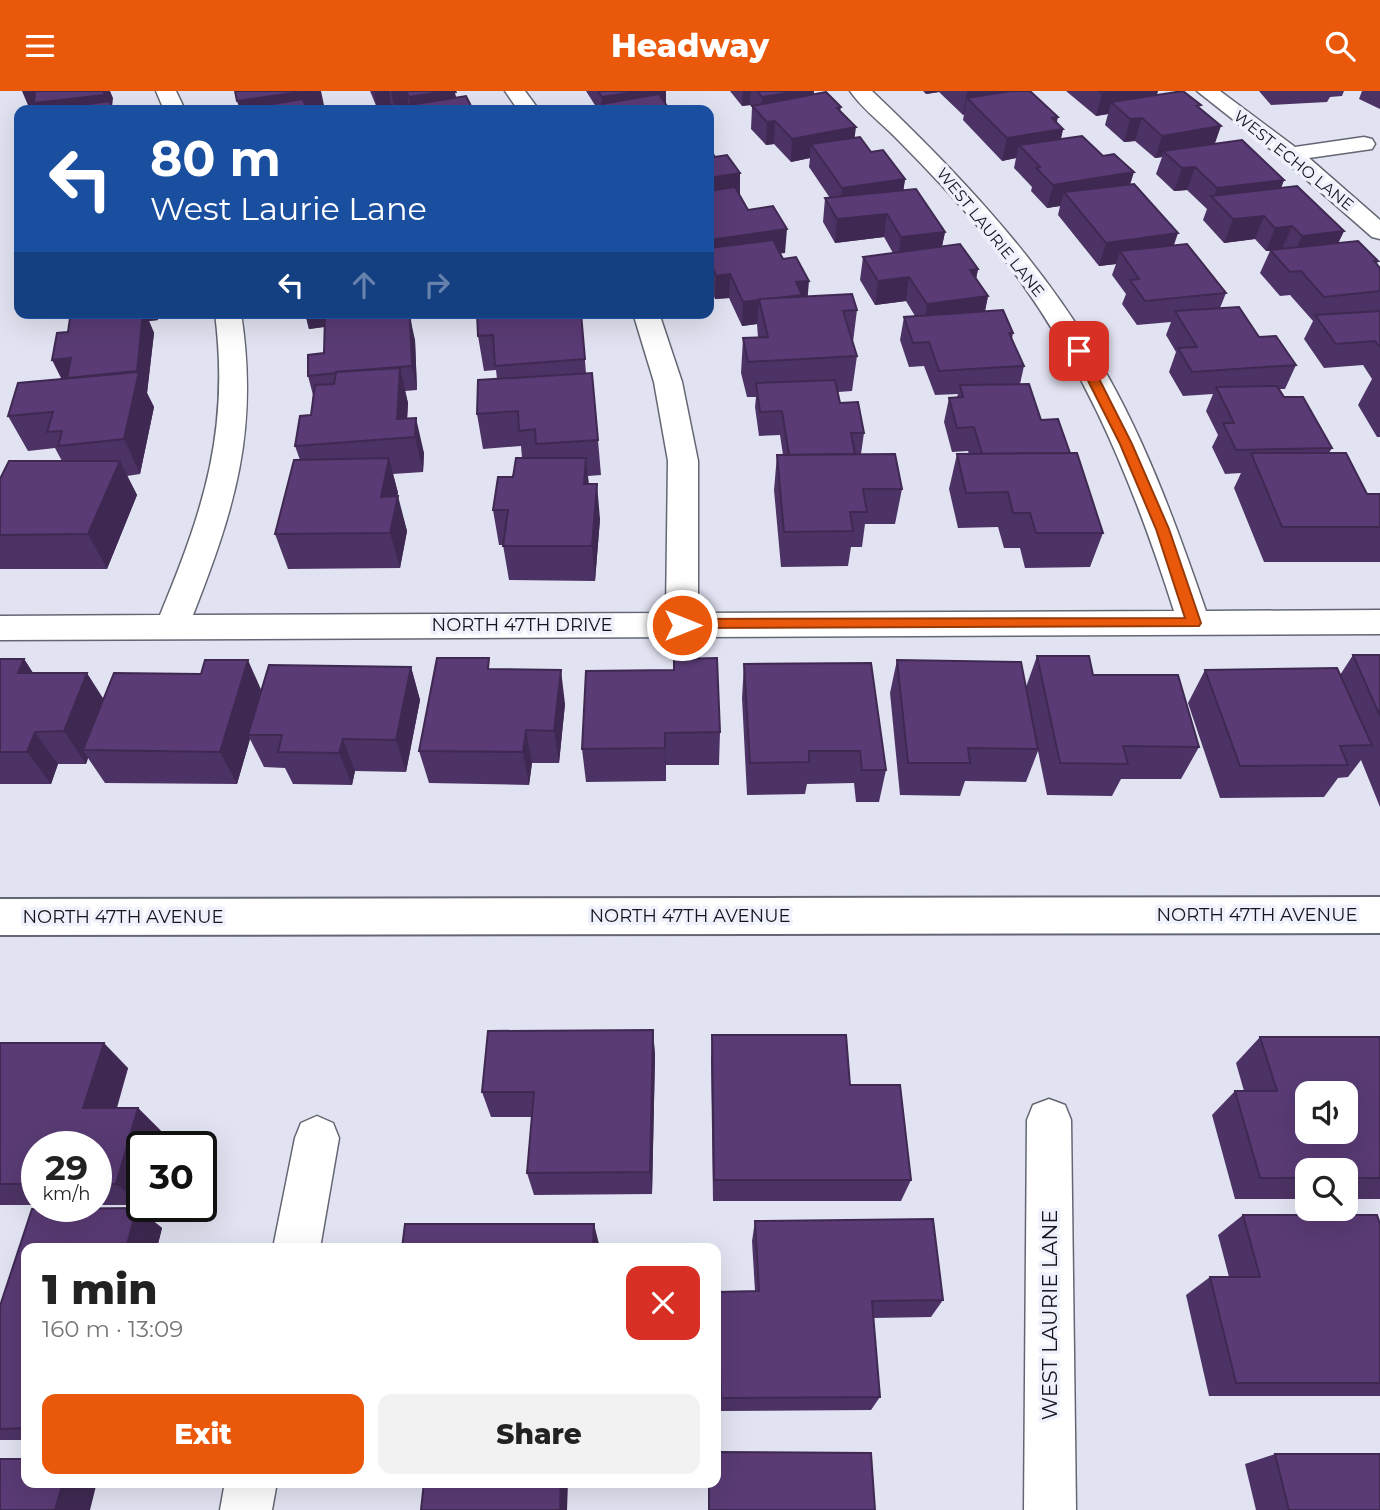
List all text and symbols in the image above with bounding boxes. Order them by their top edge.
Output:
text: Headway [611,26,769,65]
icon: menu [21,27,59,65]
icon: search [1321,27,1359,65]
street label: WEST ECHO LANE [1230,106,1357,215]
text: 80 m [150,129,281,188]
icon: left [35,133,126,224]
street label: WEST LAURIE LANE [933,164,1049,301]
text: West Laurie Lane [150,189,427,228]
icon: left [272,266,310,304]
icon: ahead [345,266,383,304]
icon: right [418,266,456,304]
pin [1049,321,1109,381]
icon: arrive [1060,332,1098,370]
position arrow [645,588,719,662]
street label: NORTH 47TH DRIVE [432,614,612,636]
street label: NORTH 47TH AVENUE [1156,904,1358,926]
street label: NORTH 47TH AVENUE [589,905,791,927]
street label: NORTH 47TH AVENUE [22,906,224,928]
map controls [1295,1081,1358,1221]
button: sound [1295,1081,1358,1144]
speed limit sign: 30 [126,1131,217,1222]
text: 29 [45,1146,88,1189]
button: search [1295,1158,1358,1221]
text: km/h [42,1183,91,1205]
street label: WEST LAURIE LANE [1037,1210,1062,1420]
text: 1 min [42,1263,158,1315]
button: close [626,1266,700,1340]
text: 160 m · 13:09 [42,1315,183,1343]
button: Exit [42,1394,364,1474]
button: Share [378,1394,700,1474]

